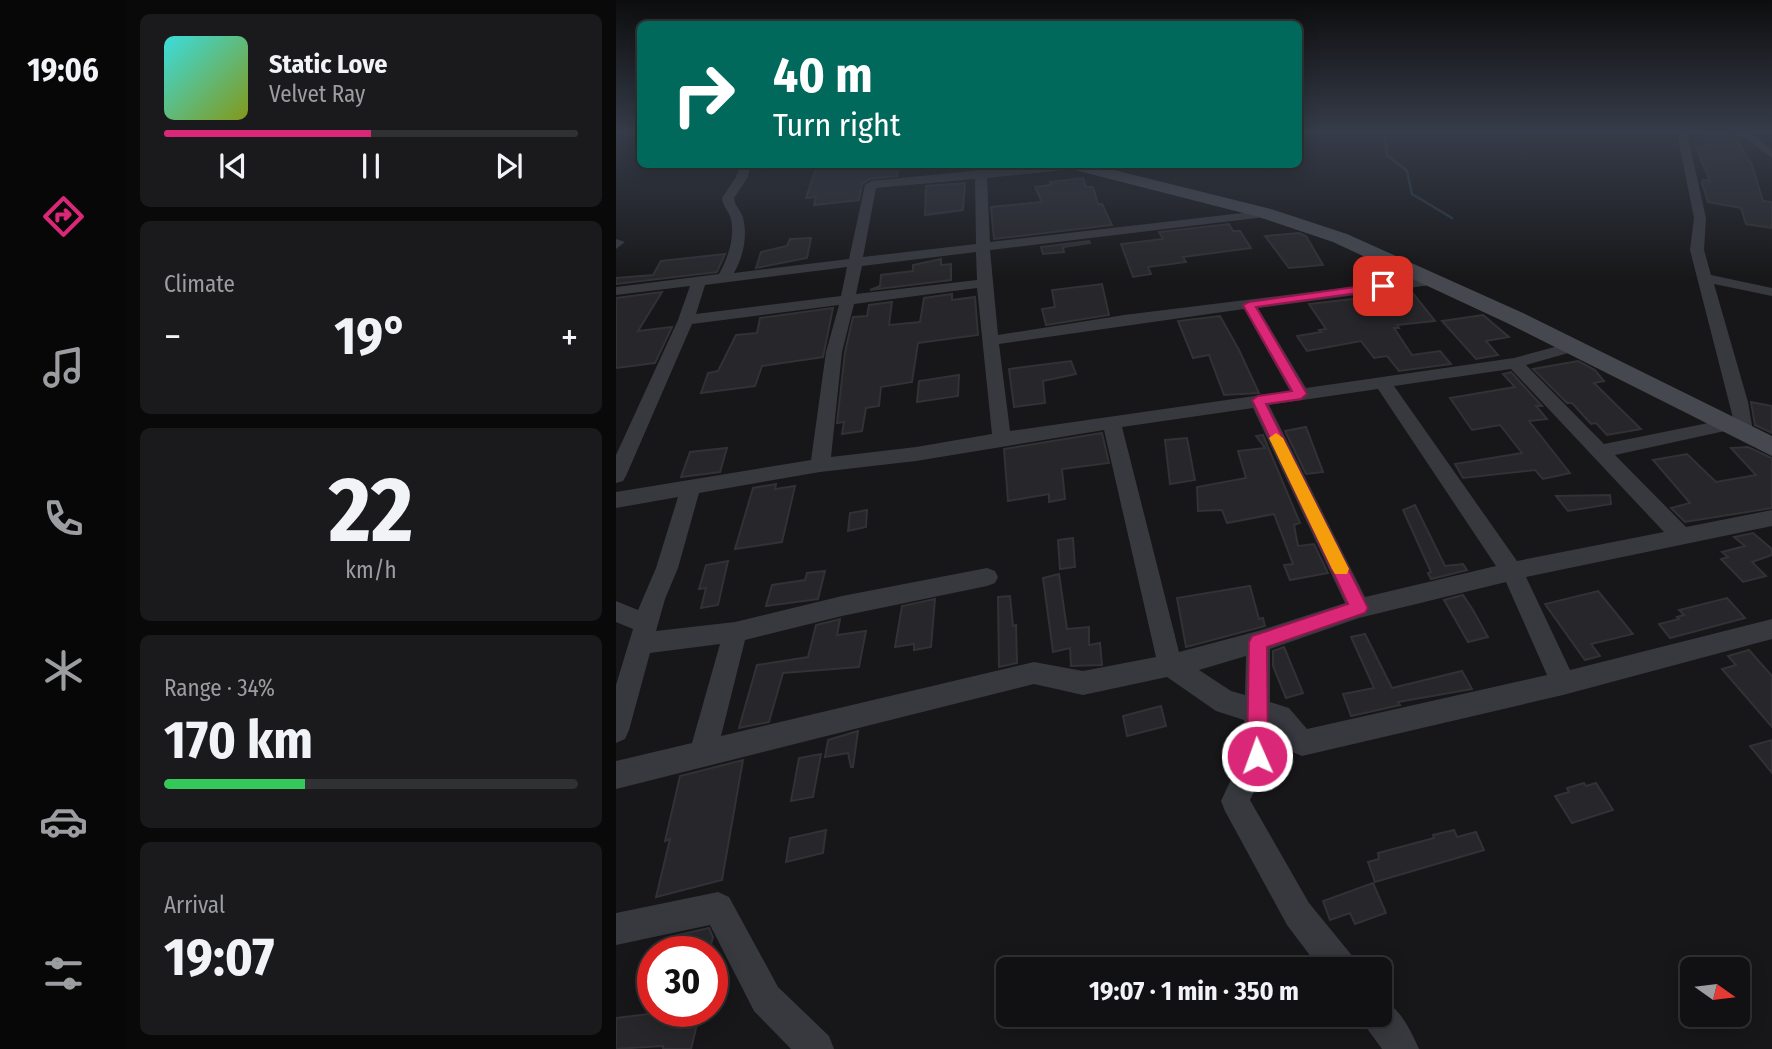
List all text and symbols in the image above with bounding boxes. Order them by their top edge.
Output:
text: 40 m [773,46,873,105]
text: Static Love [269,49,387,80]
icon: right [658,49,749,140]
text: 19:06 [27,51,99,89]
text: Velvet Ray [269,80,365,108]
text: Turn right [773,106,900,144]
icon: previous [214,147,252,185]
icon: pause [352,147,390,185]
icon: next [490,147,528,185]
icon: directions [39,192,88,241]
pin [1353,256,1413,316]
icon: arrive [1364,267,1402,305]
text: Climate [164,270,235,298]
text: 19° [334,305,408,368]
text: − [164,314,181,360]
text: + [561,314,578,360]
icon: music [39,343,88,392]
text: 22 [329,456,413,565]
icon: phone [39,494,88,543]
text: km/h [345,556,397,584]
icon: climate [39,646,88,695]
text: Range · 34% [164,674,275,702]
text: 170 km [164,709,313,772]
position arrow [1220,719,1294,793]
icon: car [39,797,88,846]
text: Arrival [164,891,225,919]
text: 19:07 [164,926,274,989]
speed limit sign: 30 [637,936,728,1027]
icon: filters [39,949,88,998]
north arrow [1680,957,1750,1027]
map controls [1680,957,1750,1027]
text: 19:07 · 1 min · 350 m [1089,976,1299,1007]

